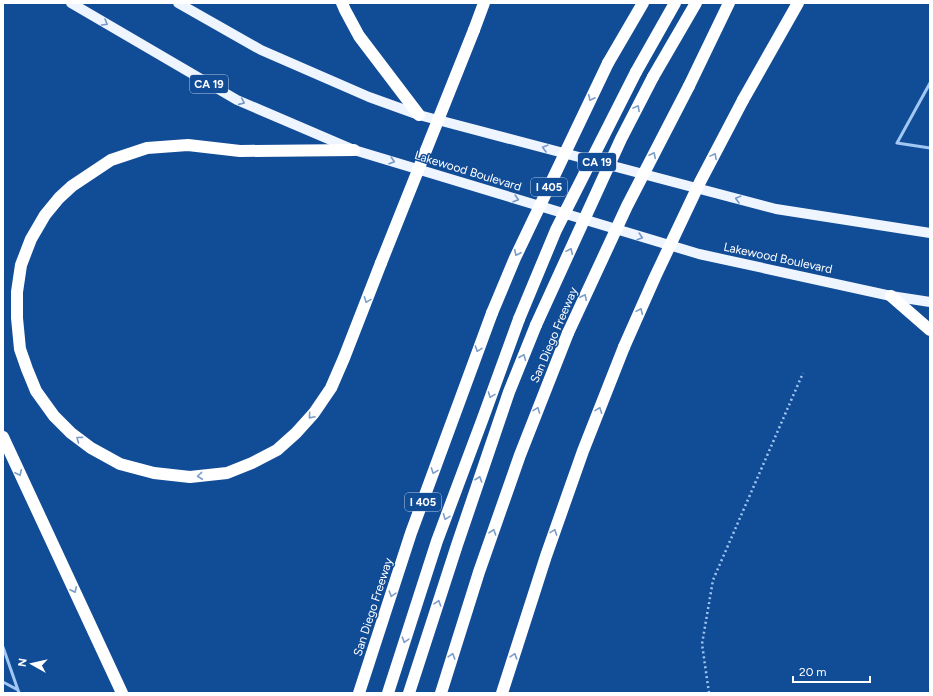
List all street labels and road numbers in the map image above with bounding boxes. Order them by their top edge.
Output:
road number: CA 19 [190,75,228,93]
street label: Lakewood Boulevard [413,148,523,194]
road number: CA 19 [578,153,616,171]
road number: I 405 [531,178,567,196]
street label: Lakewood Boulevard [722,240,834,276]
street label: San Diego Freeway [527,284,581,385]
road number: I 405 [405,493,441,511]
street label: San Diego Freeway [350,555,396,658]

